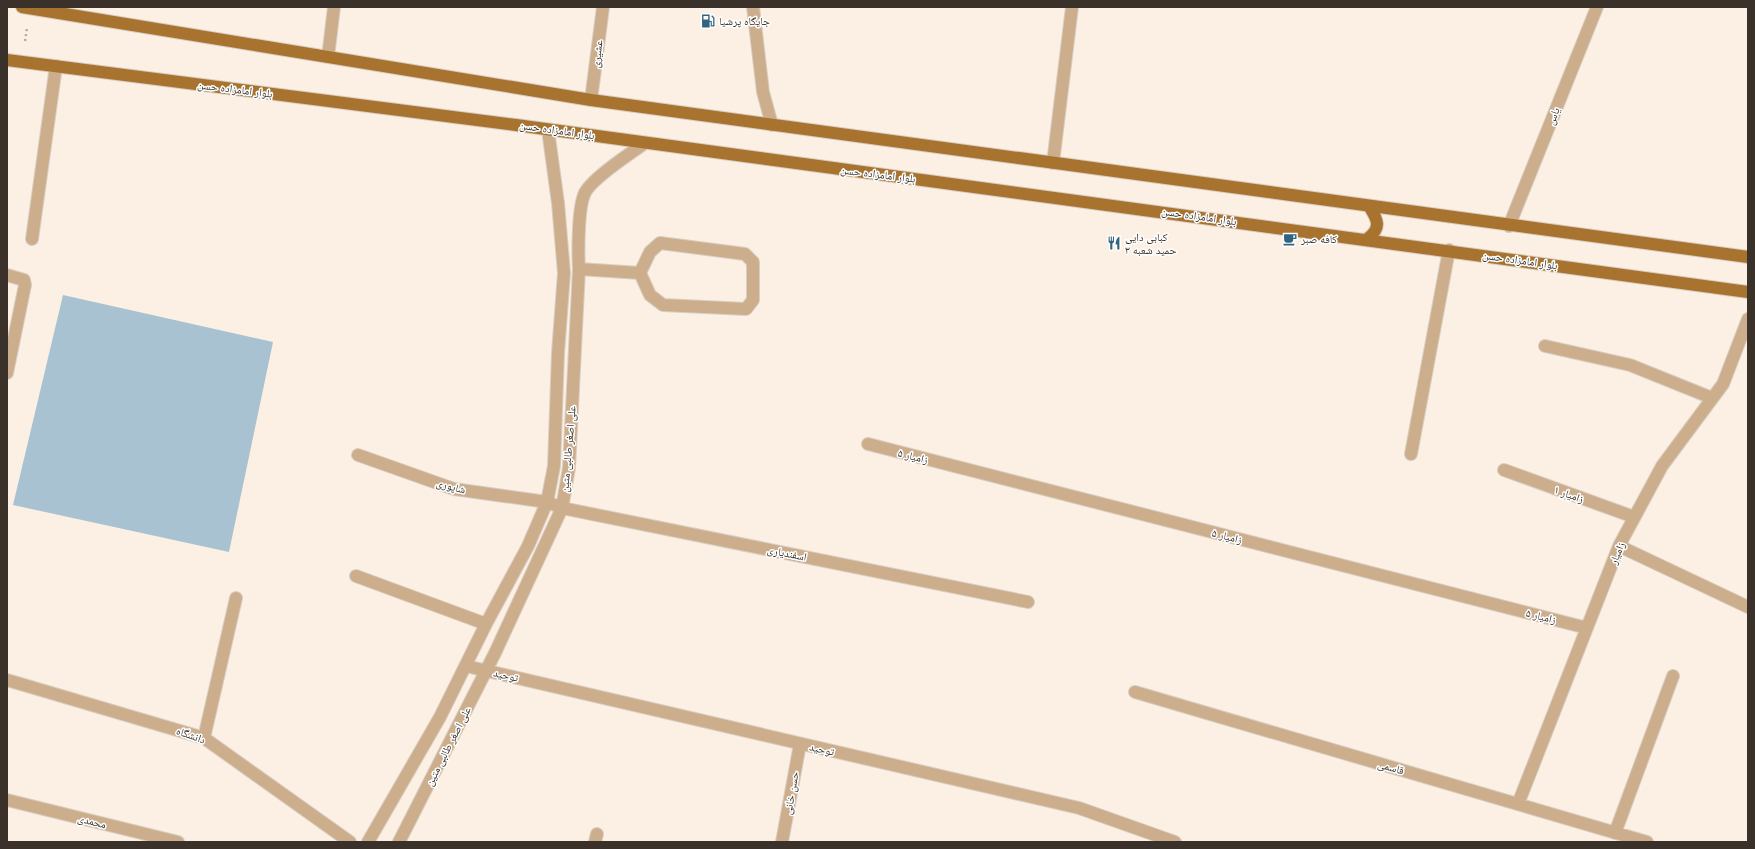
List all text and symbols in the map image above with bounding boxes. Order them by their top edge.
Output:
fuel station icon: جایگاه پرشیا [700,13,716,29]
place label: جایگاه پرشیا [719,14,770,28]
street label: عشیری [588,39,606,69]
street label: بلوار امامزاده حسن [197,77,273,101]
street label: یاس [1543,105,1563,127]
street label: بلوار امامزاده حسن [519,118,595,142]
street label: بلوار امامزاده حسن [840,162,916,186]
street label: بلوار امامزاده حسن [1161,204,1237,228]
place label: کبابی دایی حمید شعبه ۳ [1125,230,1176,257]
cafe icon: کافه صبر [1282,231,1298,247]
place label: کافه صبر [1300,232,1338,246]
restaurant icon: کبابی دایی حمید شعبه ۳ [1106,235,1122,251]
street label: بلوار امامزاده حسن [1482,248,1558,272]
street label: علی اصغر طالبی متین [557,405,579,493]
street label: زامیار ۵ [896,445,930,467]
street label: شاپوری [435,475,467,497]
street label: زامیار ۱ [1552,482,1586,506]
street label: زامیار ۵ [1210,525,1244,547]
street label: زامیار [1606,540,1628,567]
street label: اسفندیاری [766,542,808,564]
street label: زامیار ۵ [1524,605,1558,627]
street label: توحید [492,665,521,685]
street label: علی اصغر طالبی متین [422,704,474,788]
street label: دانشگاه [175,723,208,747]
street label: توحید [808,739,837,759]
street label: قاسمی [1376,757,1406,778]
street label: حسن خانی [780,770,802,816]
street label: محمدی [76,811,108,831]

